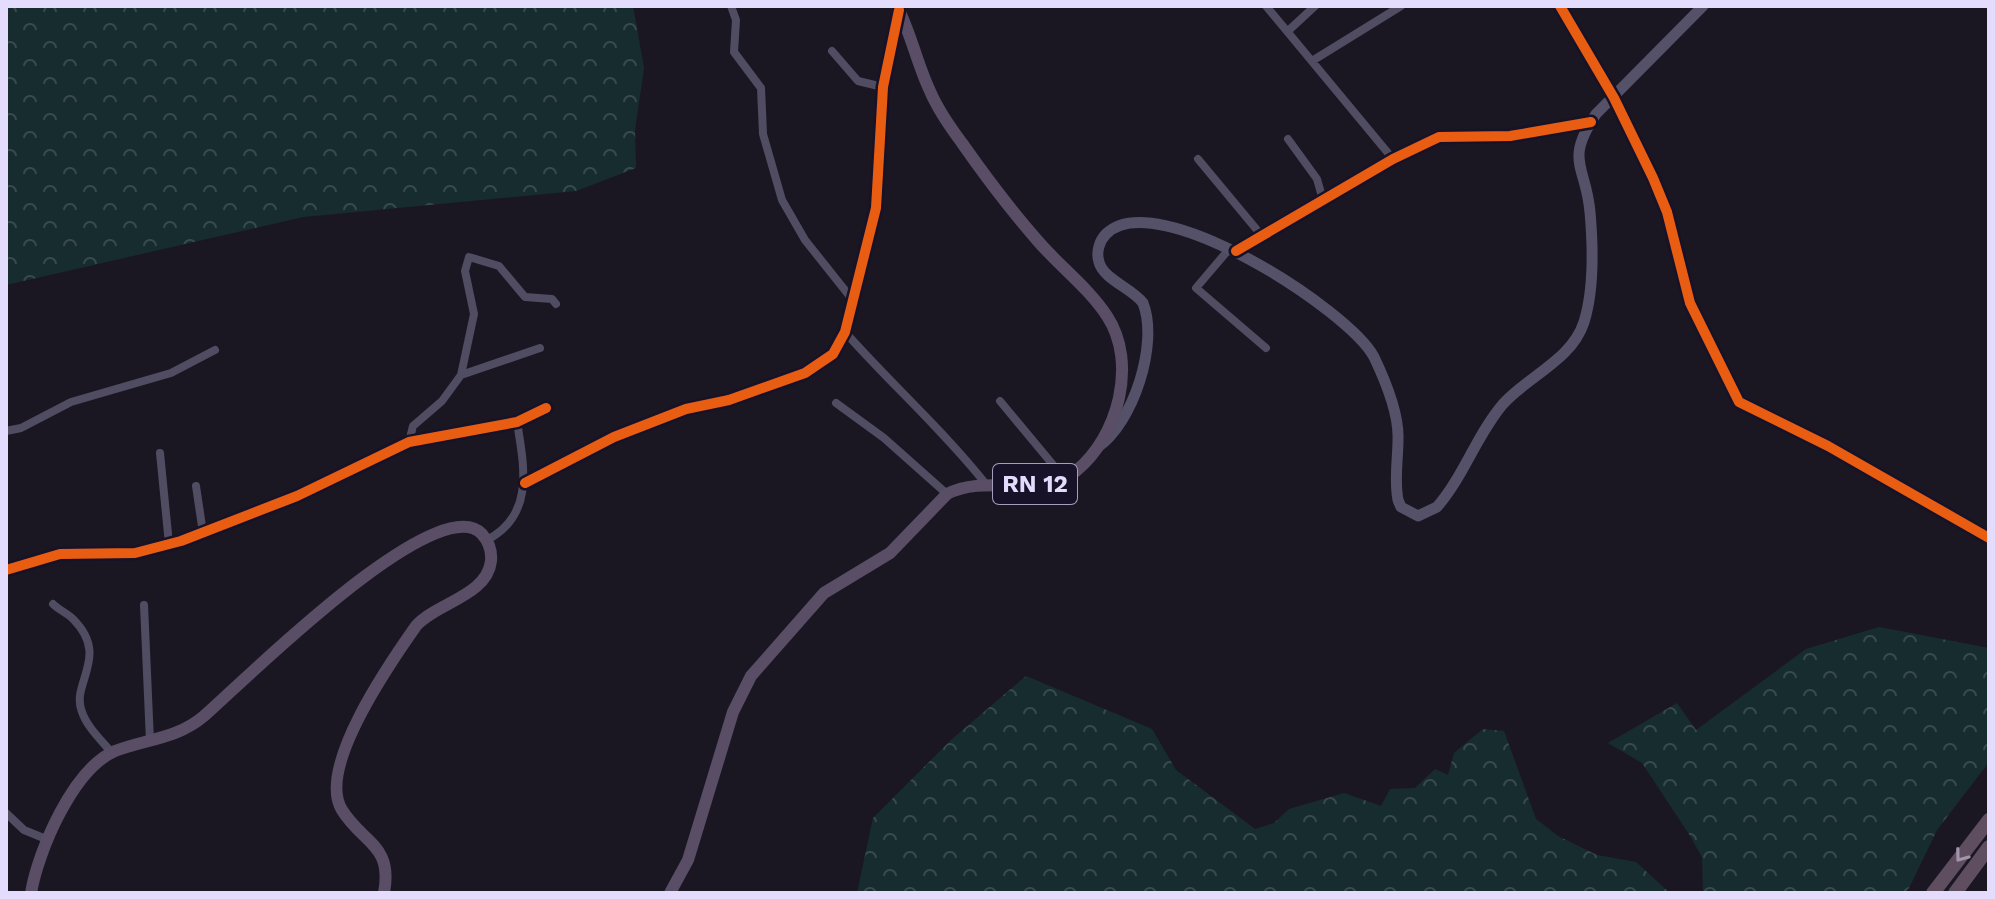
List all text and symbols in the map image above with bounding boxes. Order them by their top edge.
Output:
road number: RN 12 [993,464,1077,504]
one-way arrow [1957,848,1971,862]

